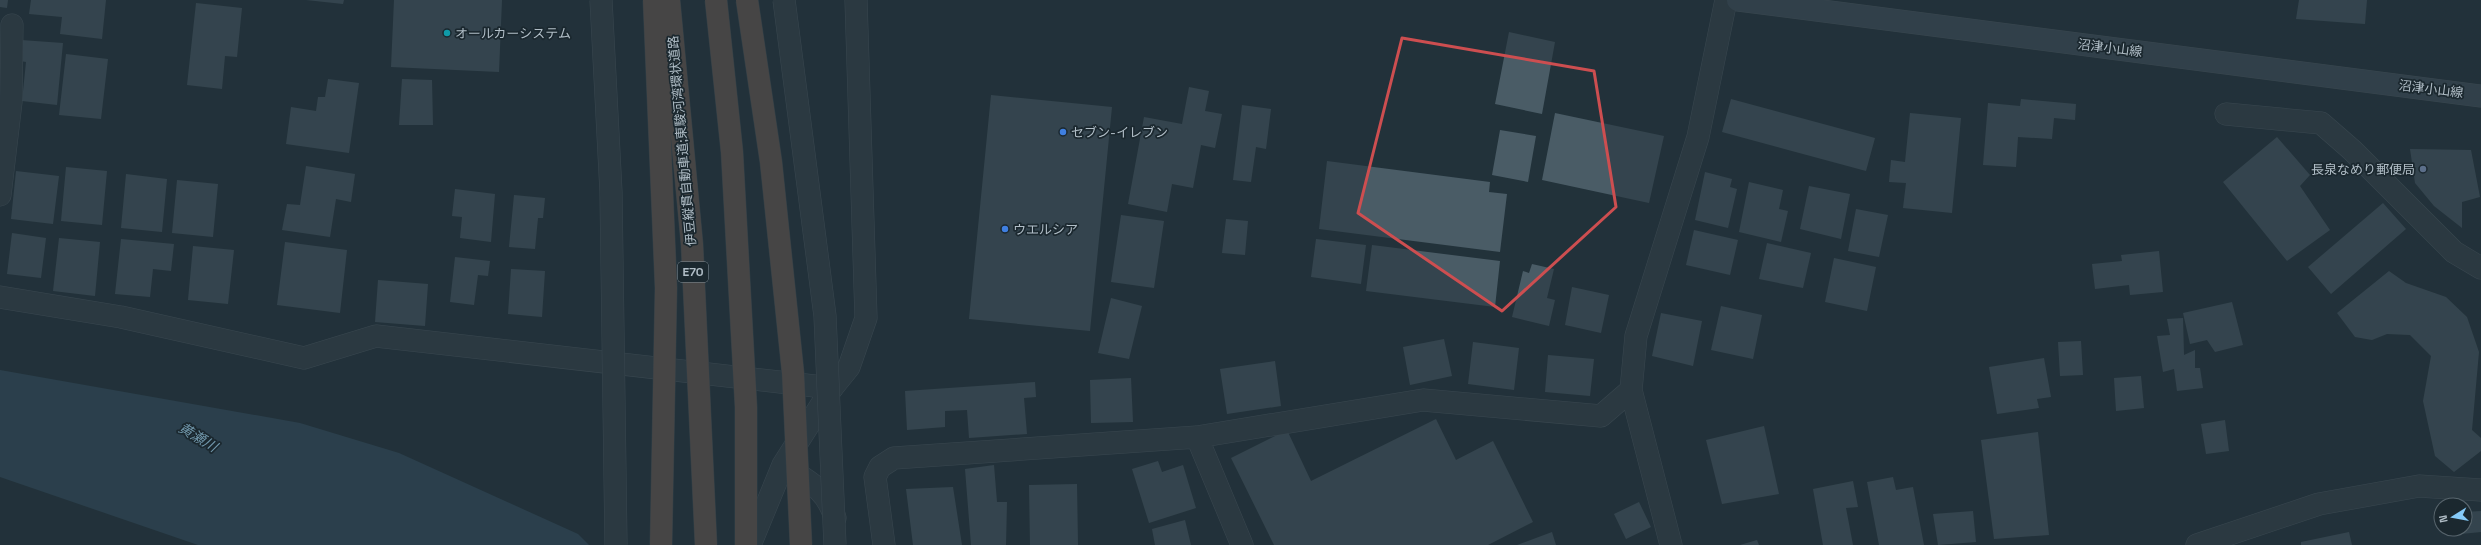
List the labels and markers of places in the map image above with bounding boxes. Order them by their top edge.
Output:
place label: オールカーシステム [455,25,571,42]
marker: オールカーシステム [442,28,452,38]
place label: セブン-イレブン [1071,124,1168,141]
marker: セブン-イレブン [1058,127,1068,137]
place label: 長泉なめり郵便局 [2311,161,2415,178]
marker: 長泉なめり郵便局 [2418,164,2428,174]
place label: ウエルシア [1013,221,1078,238]
marker: ウエルシア [1000,224,1010,234]

